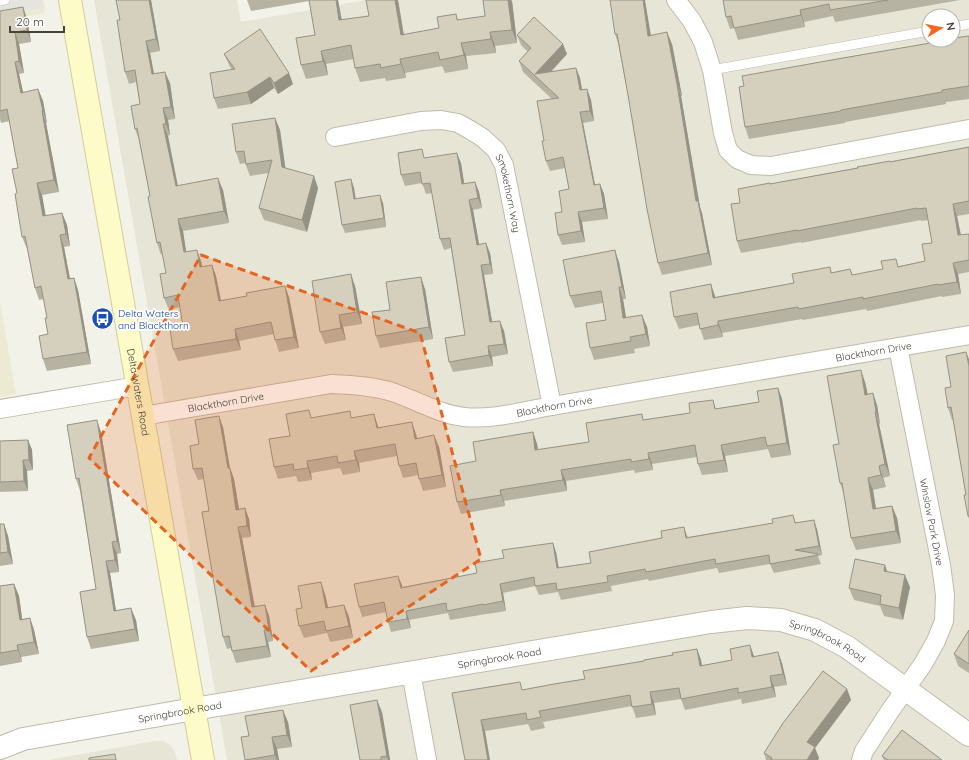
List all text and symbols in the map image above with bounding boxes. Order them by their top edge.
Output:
scale bar [10,8,64,34]
north arrow [921,8,961,48]
text: 20 m [16,14,44,29]
text: N [943,21,958,31]
street label: Smokethorn Way [492,152,523,234]
bus stop icon: Delta Waters and Blackthorn [89,306,115,332]
place label: Delta Waters and Blackthorn [118,307,189,332]
street label: Blackthorn Drive [835,339,913,365]
street label: Delta Waters Road [124,348,152,437]
street label: Blackthorn Drive [187,389,265,415]
street label: Blackthorn Drive [515,393,594,420]
street label: Winslow Park Drive [917,477,946,567]
street label: Springbrook Road [788,617,868,665]
street label: Springbrook Road [457,645,542,672]
street label: Springbrook Road [137,698,223,726]

